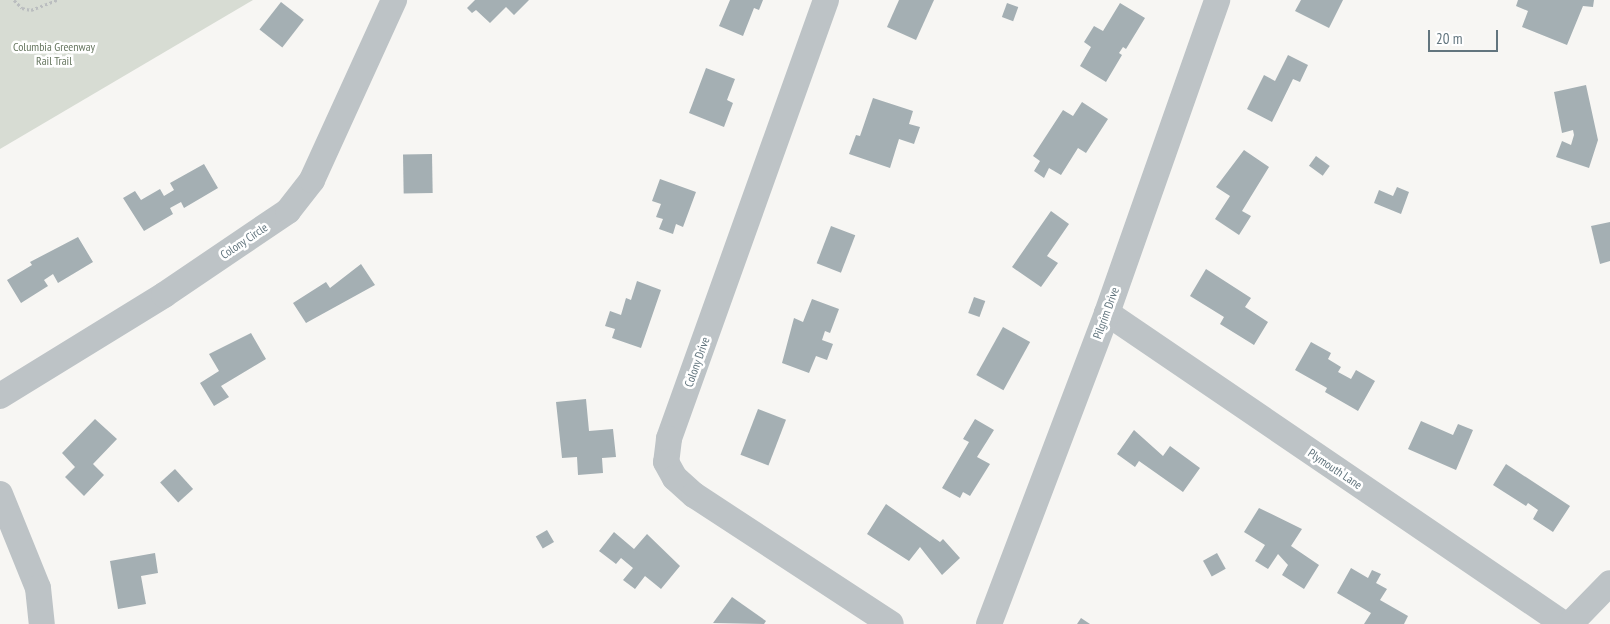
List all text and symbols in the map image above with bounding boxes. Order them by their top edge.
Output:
scale bar [1430,20,1500,52]
text: 20 m [1436,29,1462,48]
park label: Columbia Greenway Rail Trail [13,40,95,68]
street label: Colony Circle [218,220,270,262]
street label: Pilgrim Drive [1090,285,1122,341]
street label: Colony Drive [681,335,713,389]
street label: Plymouth Lane [1305,446,1365,492]

